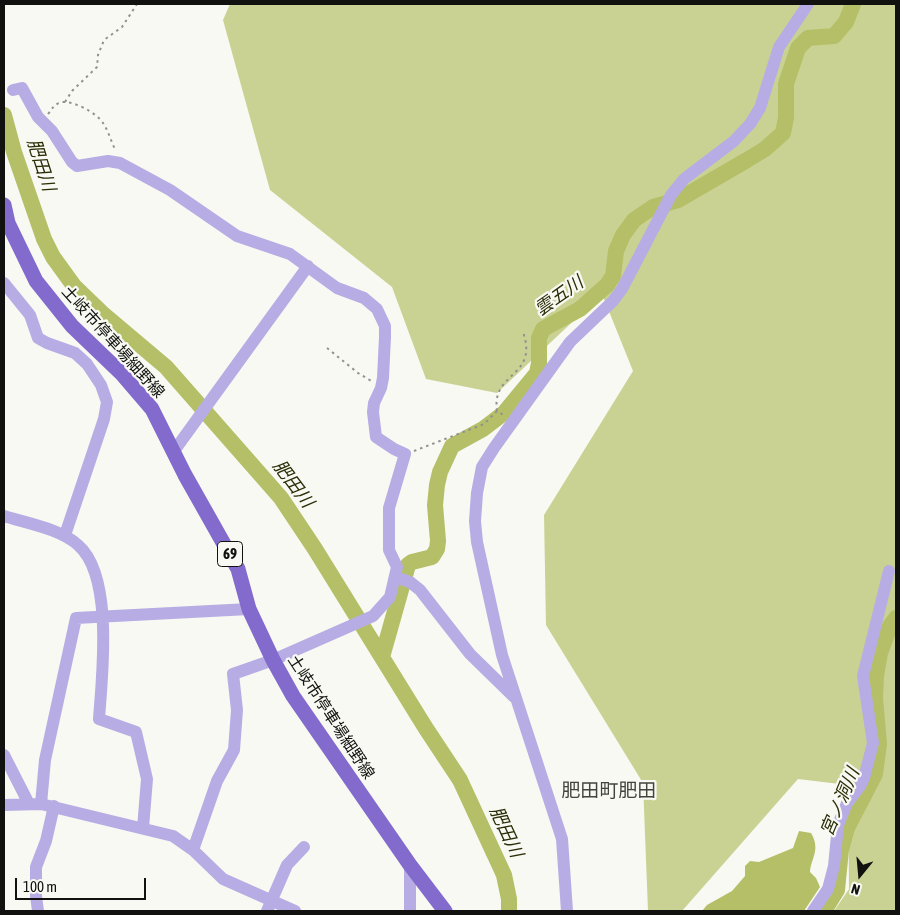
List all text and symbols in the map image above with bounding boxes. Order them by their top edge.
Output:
water label: 肥田川 [22,136,60,194]
water label: 雲五川 [531,272,587,320]
street label: 土岐市停車場細野線 [58,282,168,402]
water label: 肥田川 [268,456,318,512]
road number: 69 [218,542,242,566]
street label: 土岐市停車場細野線 [284,651,378,783]
water label: 宮ノ洞川 [816,765,864,839]
district label: 肥田町肥田 [562,780,656,802]
water label: 肥田川 [485,803,527,861]
north arrow [835,850,885,900]
scale bar [18,868,149,900]
text: 100 m [23,878,57,895]
text: N [849,880,862,898]

